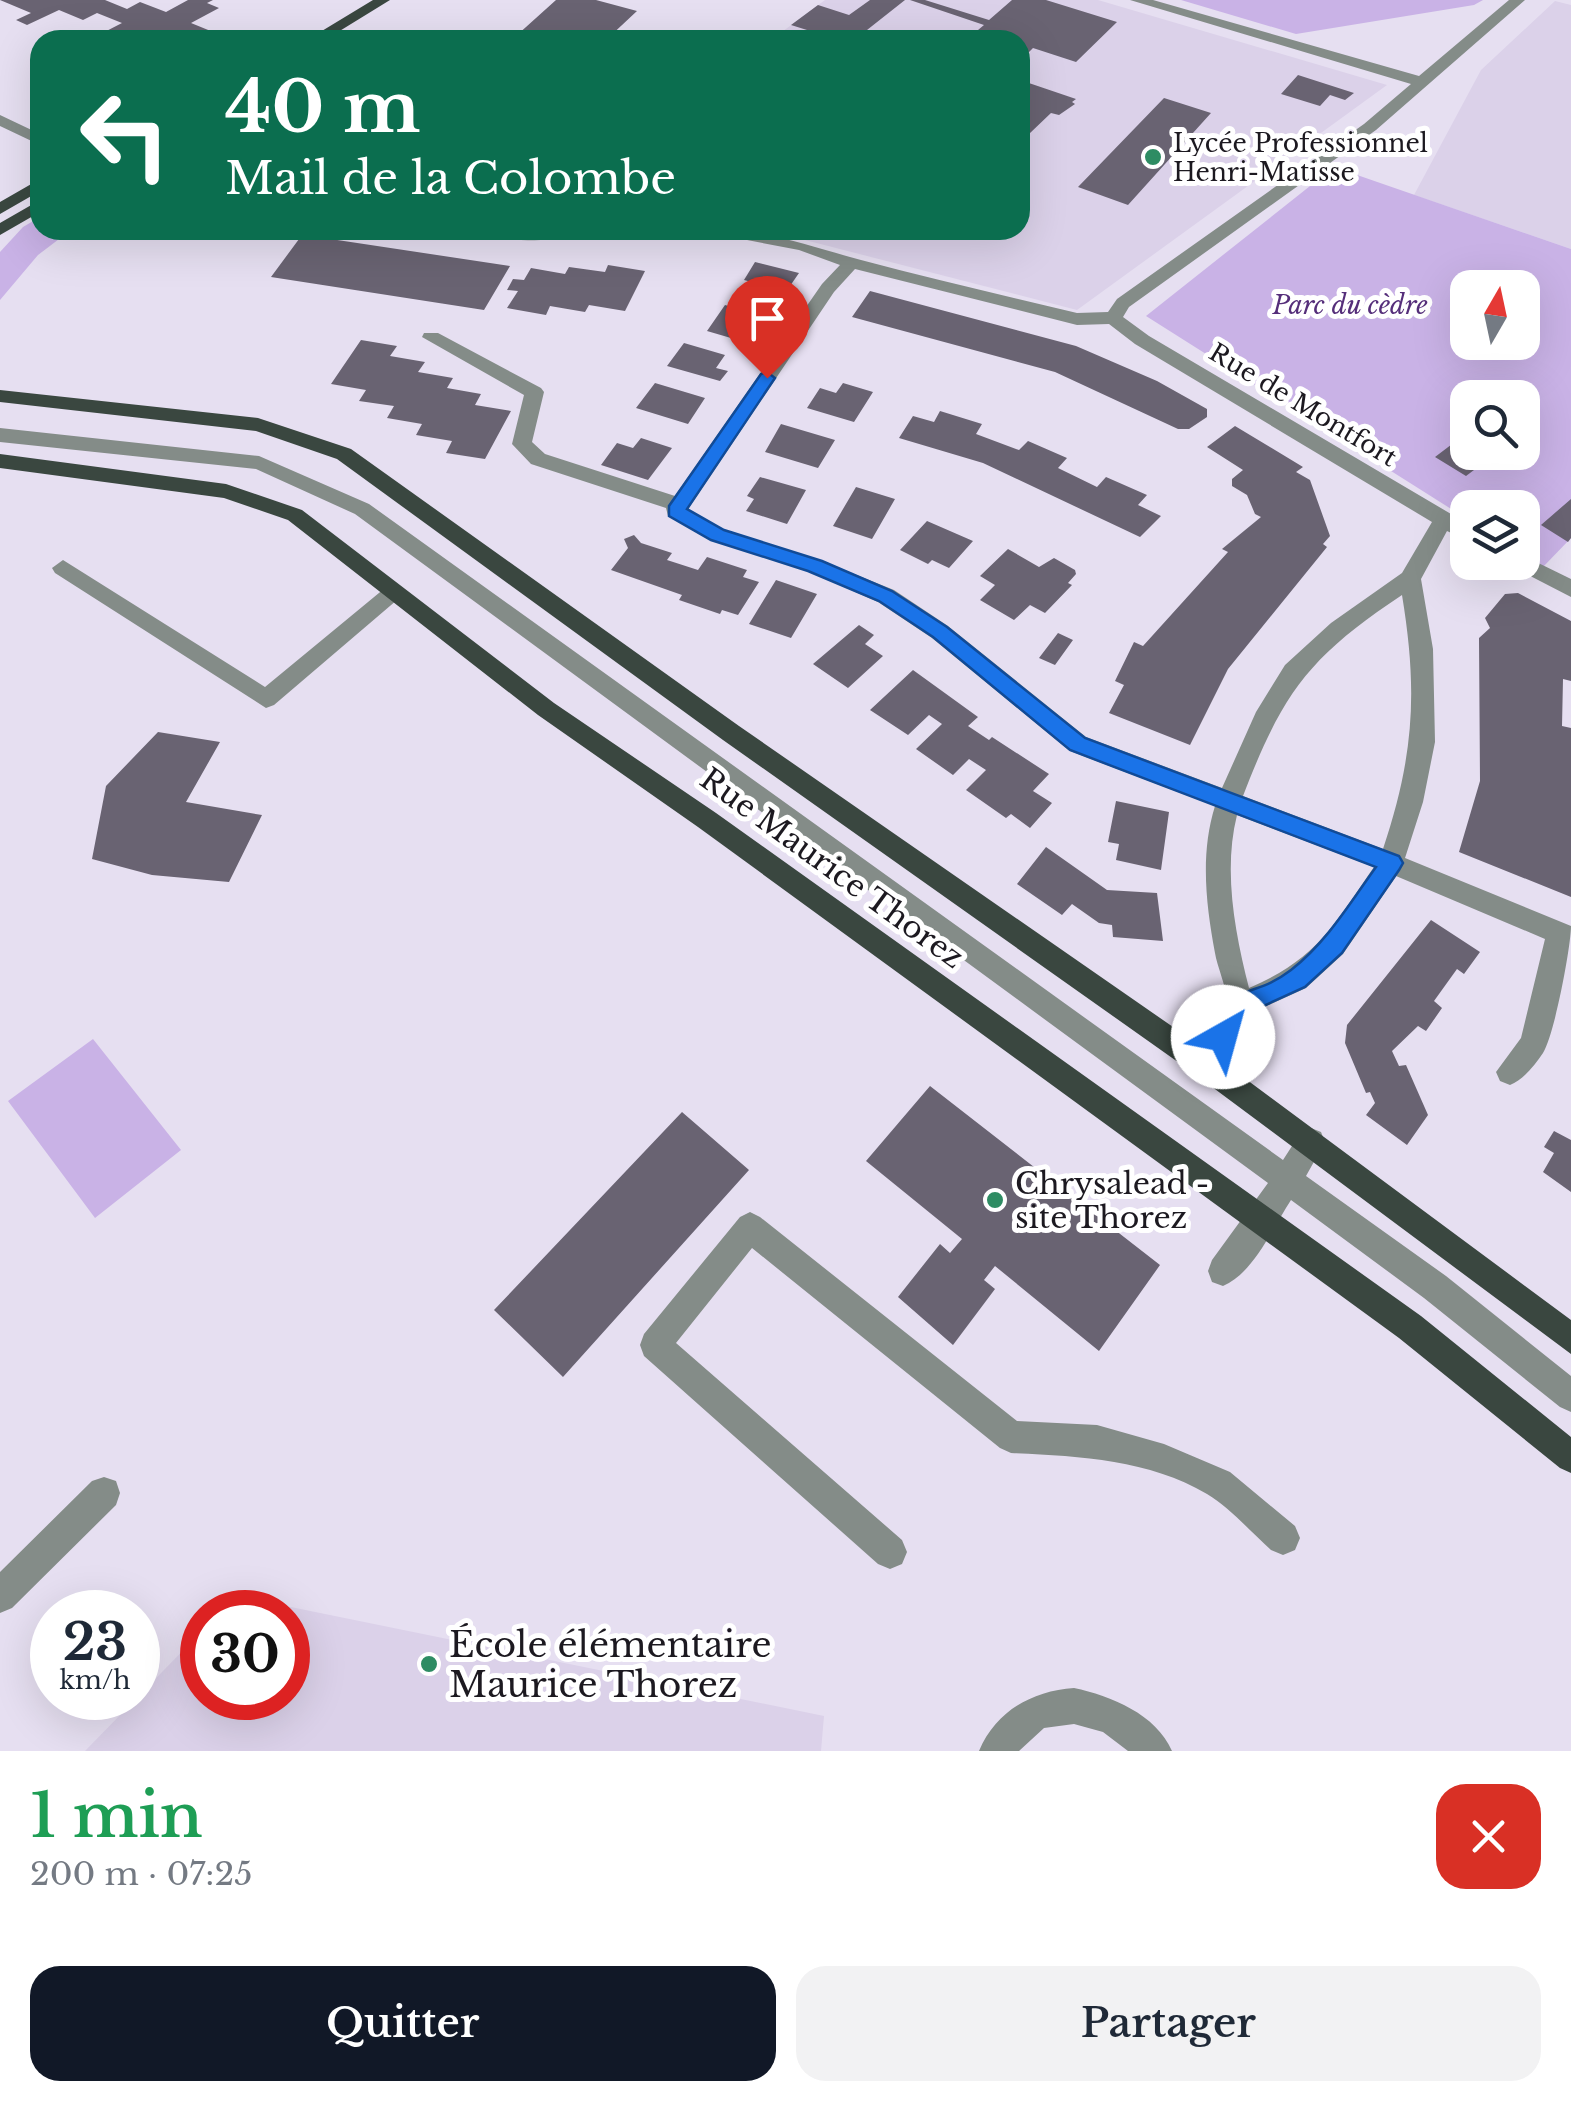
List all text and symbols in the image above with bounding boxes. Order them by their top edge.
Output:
text: 40 m [225,64,420,151]
icon: left [60,70,190,200]
place label: Lycée Professionnel Henri-Matisse [1173,128,1428,188]
marker: Lycée Professionnel Henri-Matisse [1142,146,1164,168]
text: Mail de la Colombe [225,150,676,206]
north arrow [1450,270,1540,360]
map controls [1450,270,1540,580]
pin [725,276,810,379]
park label: Parc du cèdre [1271,290,1428,321]
icon: arrive [740,291,795,346]
street label: Rue de Montfort [1203,337,1403,474]
button: search [1450,380,1540,470]
button: layers [1450,490,1540,580]
street label: Rue Maurice Thorez [693,760,971,976]
position arrow [1171,985,1275,1089]
place label: Chrysalead - site Thorez [1015,1165,1209,1236]
marker: Chrysalead - site Thorez [984,1189,1006,1211]
speed limit sign: 30 [180,1590,310,1720]
text: 23 [63,1611,127,1674]
place label: École élémentaire Maurice Thorez [449,1623,772,1706]
marker: École élémentaire Maurice Thorez [418,1653,440,1675]
text: km/h [60,1665,130,1696]
text: 1 min [30,1779,203,1853]
button: close [1436,1784,1541,1889]
text: 200 m · 07:25 [30,1854,252,1894]
button: Quitter [30,1966,776,2081]
button: Partager [796,1966,1541,2081]

